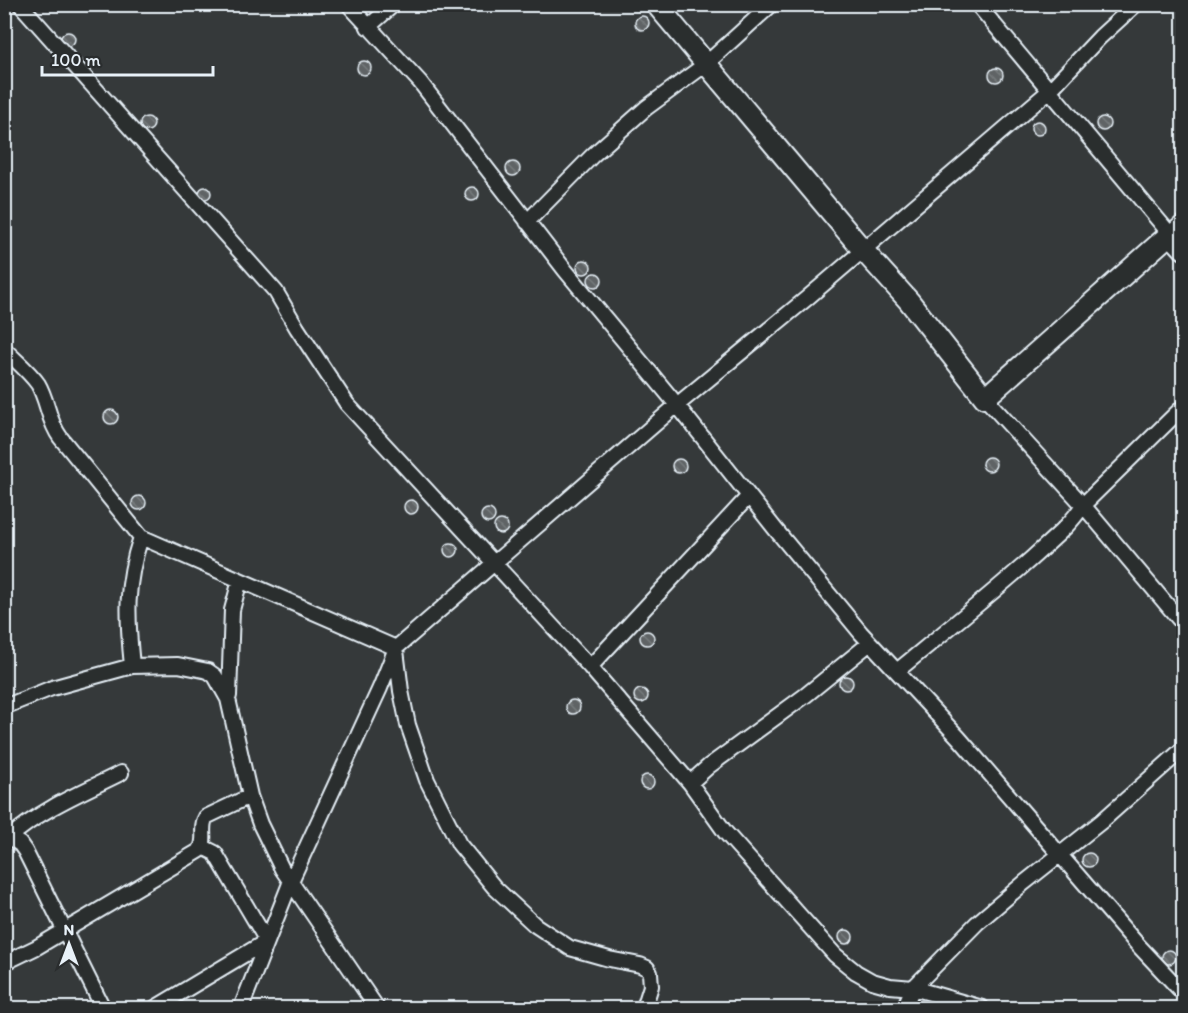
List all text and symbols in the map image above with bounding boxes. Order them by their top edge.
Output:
scale bar [42,39,213,77]
text: 100 m [51,49,101,71]
north arrow [39,914,99,974]
text: N [64,920,74,939]

